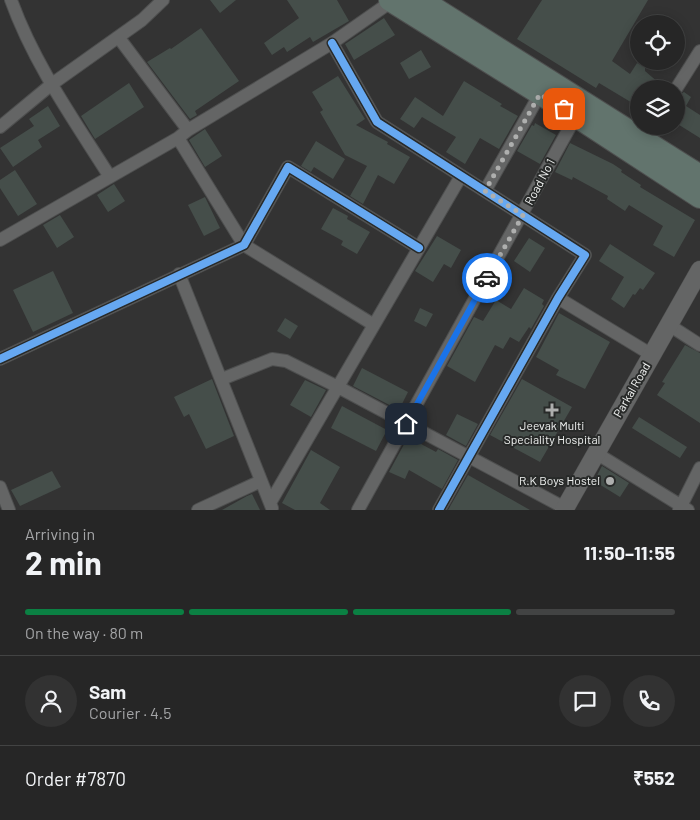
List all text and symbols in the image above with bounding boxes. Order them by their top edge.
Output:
map controls [630,15,685,135]
button: locate [630,15,685,70]
button: layers [630,80,685,135]
pin [543,88,585,130]
icon: bag [550,95,578,123]
street label: Road No 1 [521,156,557,207]
courier [462,253,512,303]
icon: car [473,264,501,292]
street label: Parkal Road [610,359,653,420]
pin [385,403,427,445]
marker: Jeevak Multi Speciality Hospital [545,403,559,417]
icon: home [392,410,420,438]
place label: Jeevak Multi Speciality Hospital [504,418,600,446]
place label: R.K Boys Hostel [519,473,600,487]
marker: R.K Boys Hostel [604,475,616,487]
text: Arriving in [25,524,95,543]
text: 11:50–11:55 [583,541,675,564]
text: 2 min [25,543,102,581]
text: On the way · 80 m [25,623,143,642]
button: person [25,675,77,727]
button: chat [559,675,611,727]
button: phone [623,675,675,727]
text: Sam [89,680,126,703]
text: Courier · 4.5 [89,703,172,722]
text: ₹552 [633,766,675,789]
text: Order #7870 [25,767,126,790]

